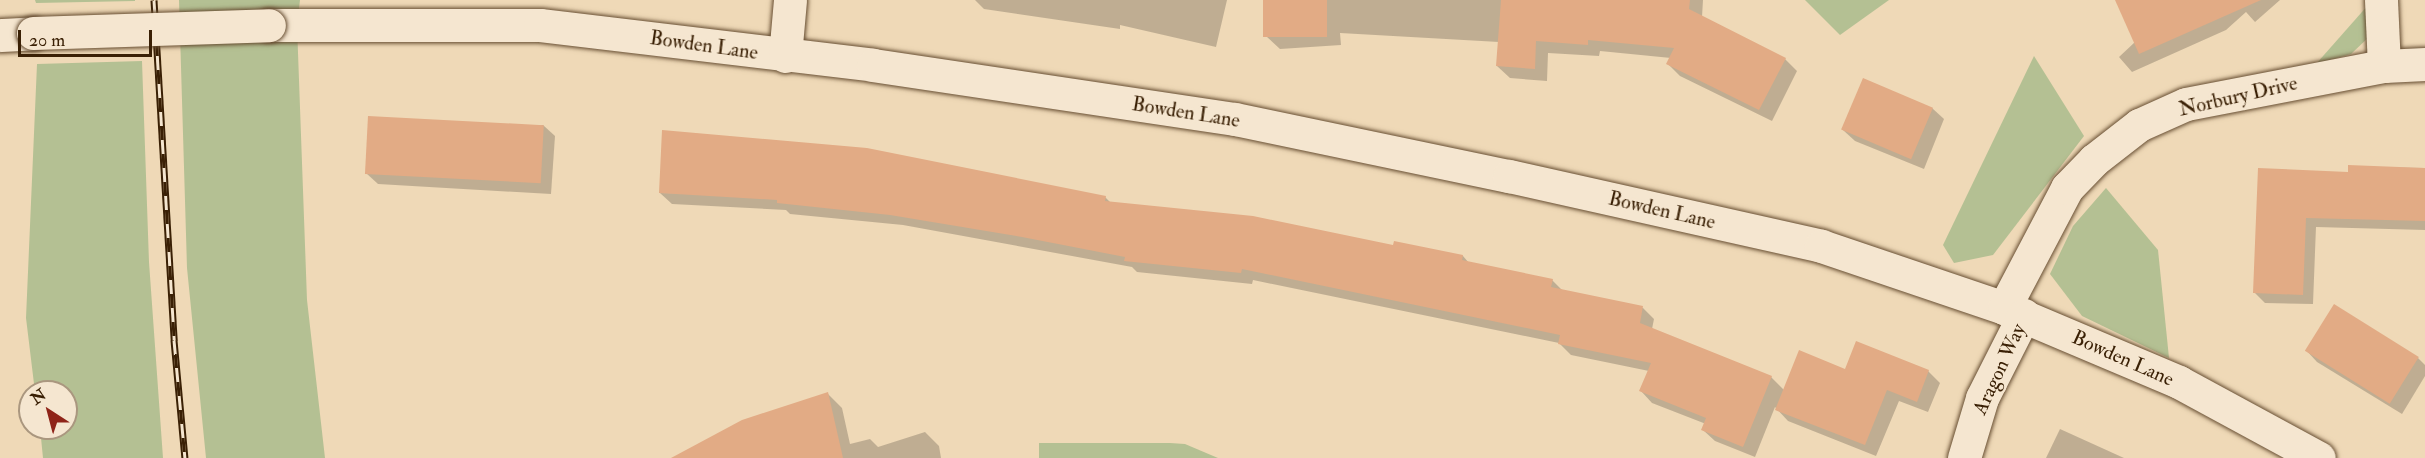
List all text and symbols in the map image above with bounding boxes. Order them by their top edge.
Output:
scale bar [21,18,154,56]
street label: Bowden Lane [648,26,760,64]
text: 20 m [29,29,65,52]
street label: Norbury Drive [2176,71,2300,121]
street label: Bowden Lane [1130,92,1242,132]
street label: Bowden Lane [1606,186,1718,234]
street label: Aragon Way [1967,320,2031,418]
street label: Bowden Lane [2068,325,2178,391]
north arrow [18,380,78,440]
text: N [27,385,50,409]

